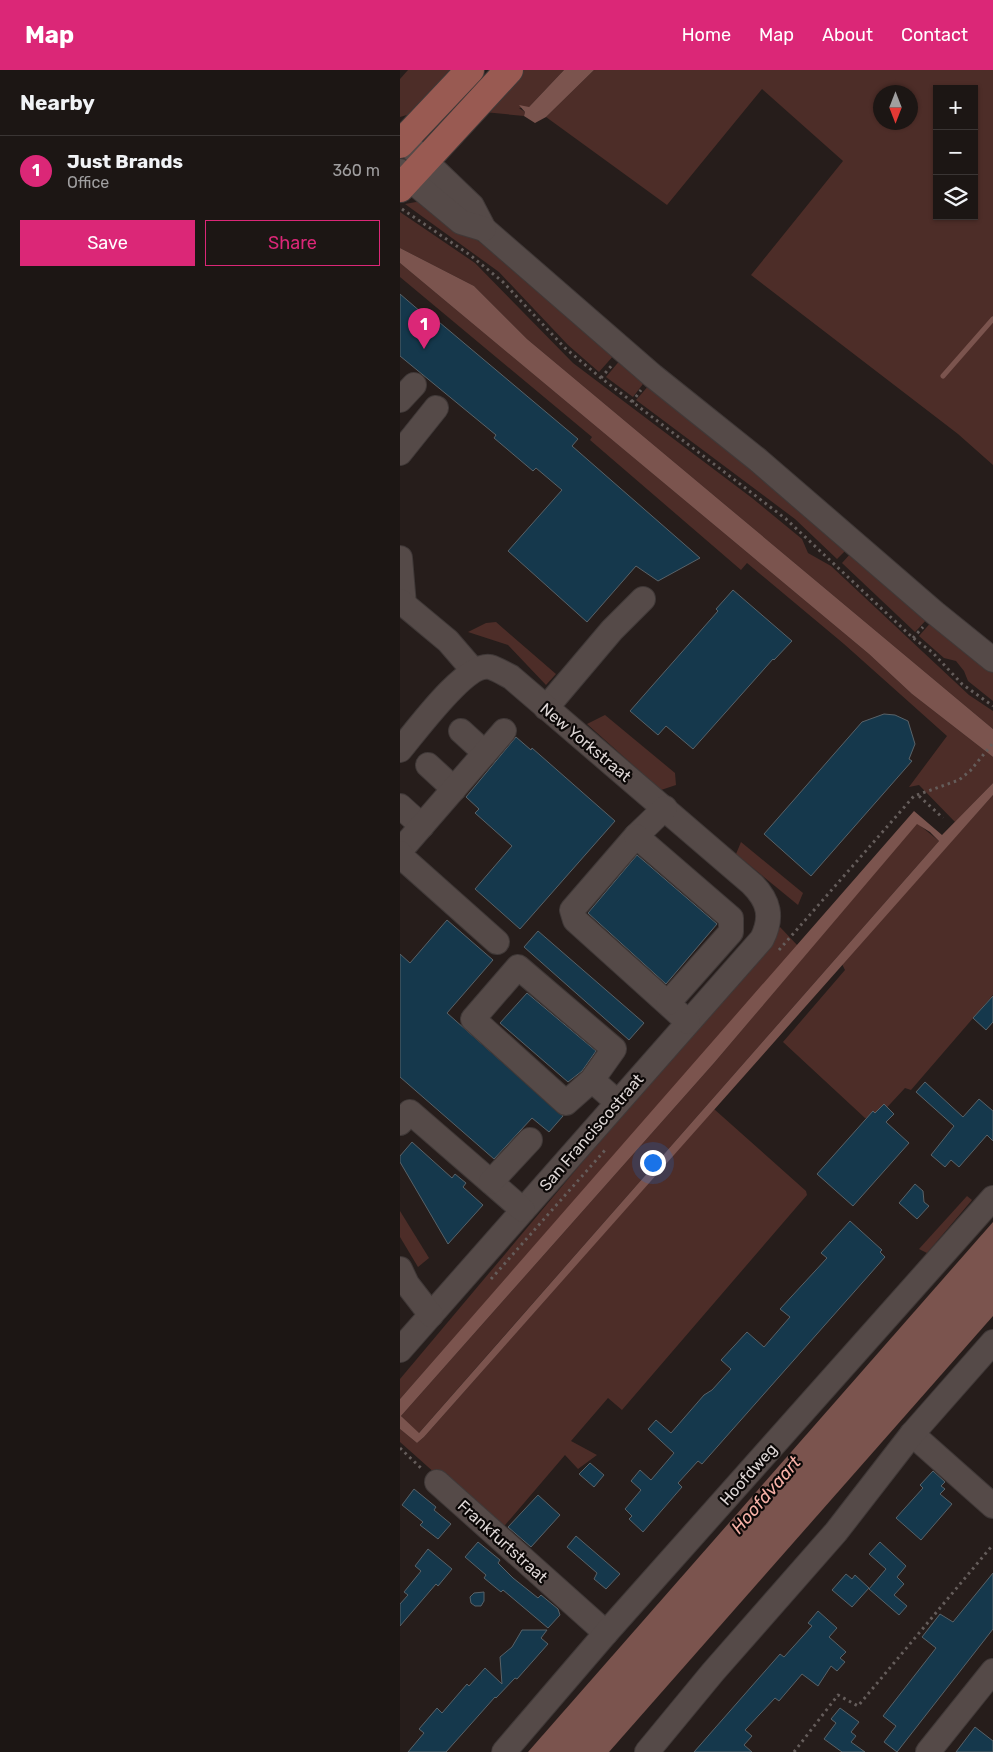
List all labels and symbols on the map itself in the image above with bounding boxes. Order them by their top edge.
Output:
north arrow [873,85,918,130]
pin: 1 [408,308,440,349]
street label: New Yorkstraat [537,699,635,786]
street label: San Franciscostraat [535,1070,647,1195]
your location [640,1150,666,1176]
street label: Hoofdweg [716,1440,781,1509]
water label: Hoofdvaart [726,1451,806,1538]
street label: Frankfurtstraat [454,1496,551,1587]

